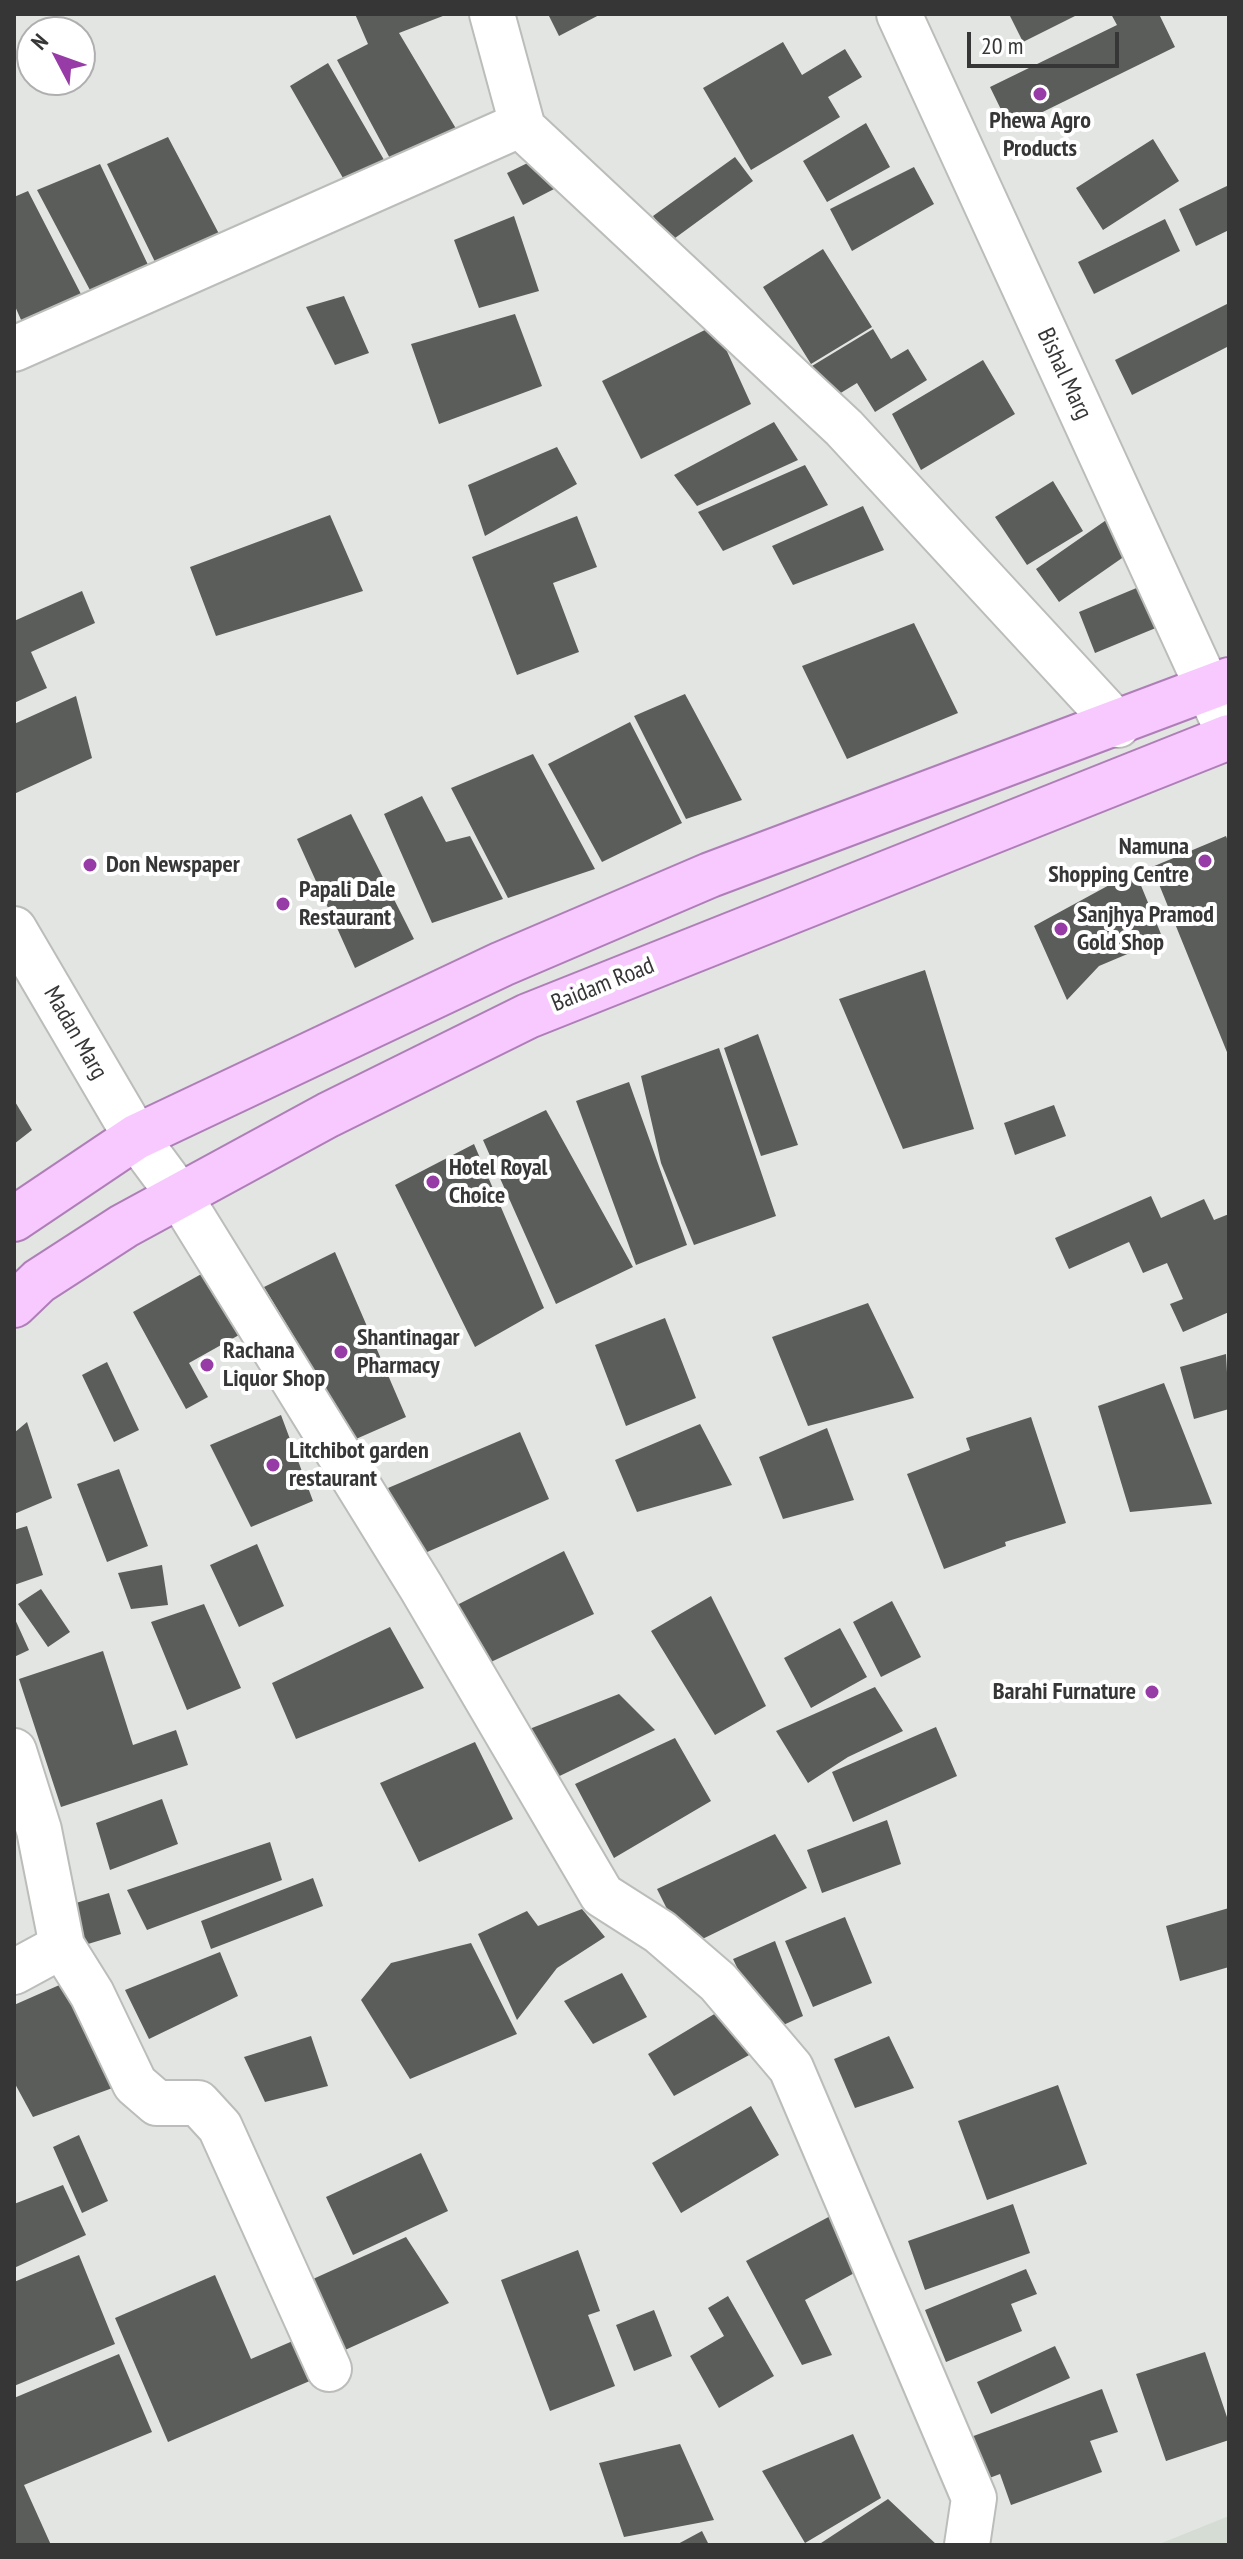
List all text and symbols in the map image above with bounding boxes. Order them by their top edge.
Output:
north arrow [16,16,96,96]
scale bar [971,16,1123,66]
text: N [25,28,54,55]
text: 20 m [981,30,1023,61]
marker: Phewa Agro Products [1031,85,1049,103]
place label: Phewa Agro Products [989,107,1091,163]
street label: Bishal Marg [1030,324,1098,424]
place label: Namuna Shopping Centre [1048,833,1189,889]
place label: Don Newspaper [106,851,240,879]
marker: Namuna Shopping Centre [1196,852,1214,870]
marker: Don Newspaper [81,856,99,874]
place label: Papali Dale Restaurant [299,876,395,932]
marker: Papali Dale Restaurant [274,895,292,913]
place label: Sanjhya Pramod Gold Shop [1077,901,1214,957]
marker: Sanjhya Pramod Gold Shop [1052,920,1070,938]
street label: Baidam Road [548,951,658,1019]
street label: Madan Marg [37,981,113,1085]
place label: Hotel Royal Choice [449,1154,547,1210]
marker: Hotel Royal Choice [424,1173,442,1191]
place label: Shantinagar Pharmacy [357,1324,460,1380]
place label: Rachana Liquor Shop [223,1337,325,1393]
marker: Shantinagar Pharmacy [332,1343,350,1361]
marker: Rachana Liquor Shop [198,1356,216,1374]
place label: Litchibot garden restaurant [289,1437,429,1493]
marker: Litchibot garden restaurant [264,1456,282,1474]
place label: Barahi Furnature [993,1678,1136,1706]
marker: Barahi Furnature [1143,1683,1161,1701]

